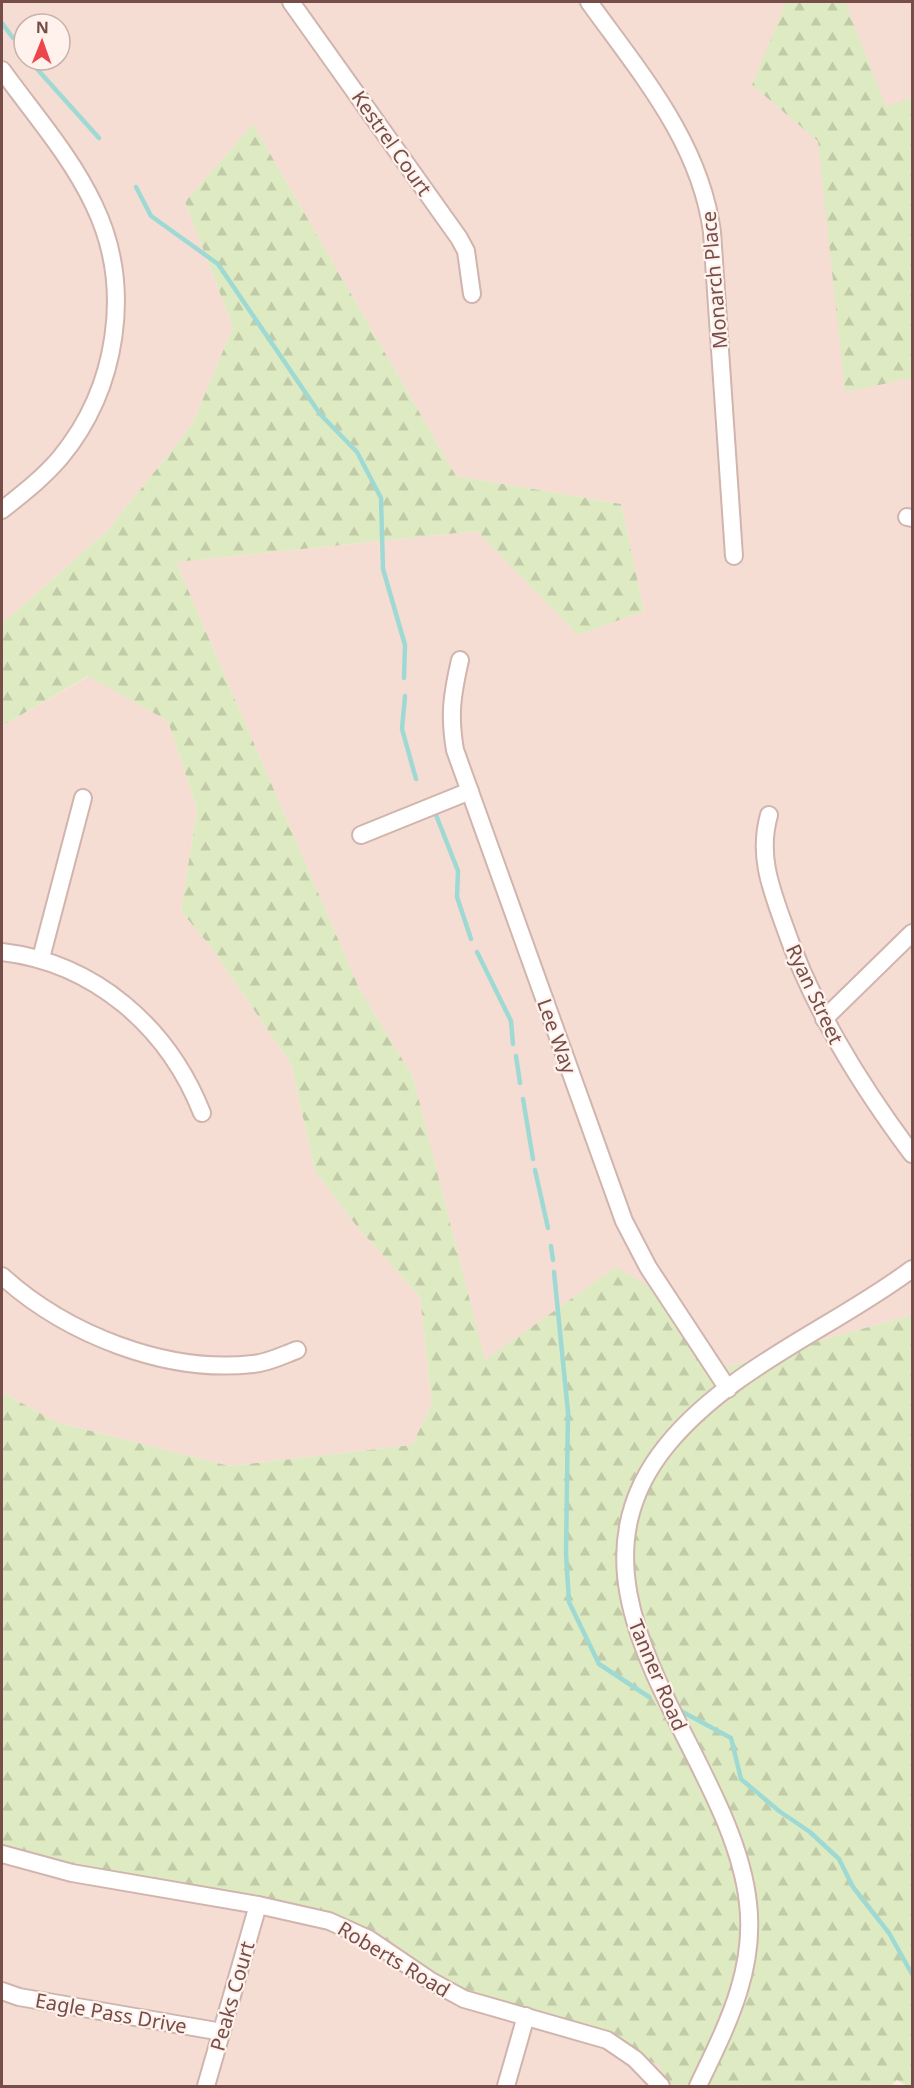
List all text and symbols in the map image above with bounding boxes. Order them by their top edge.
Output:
north arrow [12,12,72,72]
text: N [36,16,49,38]
street label: Kestrel Court [346,85,438,201]
street label: Monarch Place [695,210,733,350]
street label: Ryan Street [780,940,850,1048]
street label: Lee Way [531,995,583,1078]
street label: Tanner Road [622,1615,694,1735]
street label: Roberts Road [333,1915,455,2003]
street label: Peaks Court [203,1938,261,2054]
street label: Eagle Pass Drive [33,1986,189,2040]

